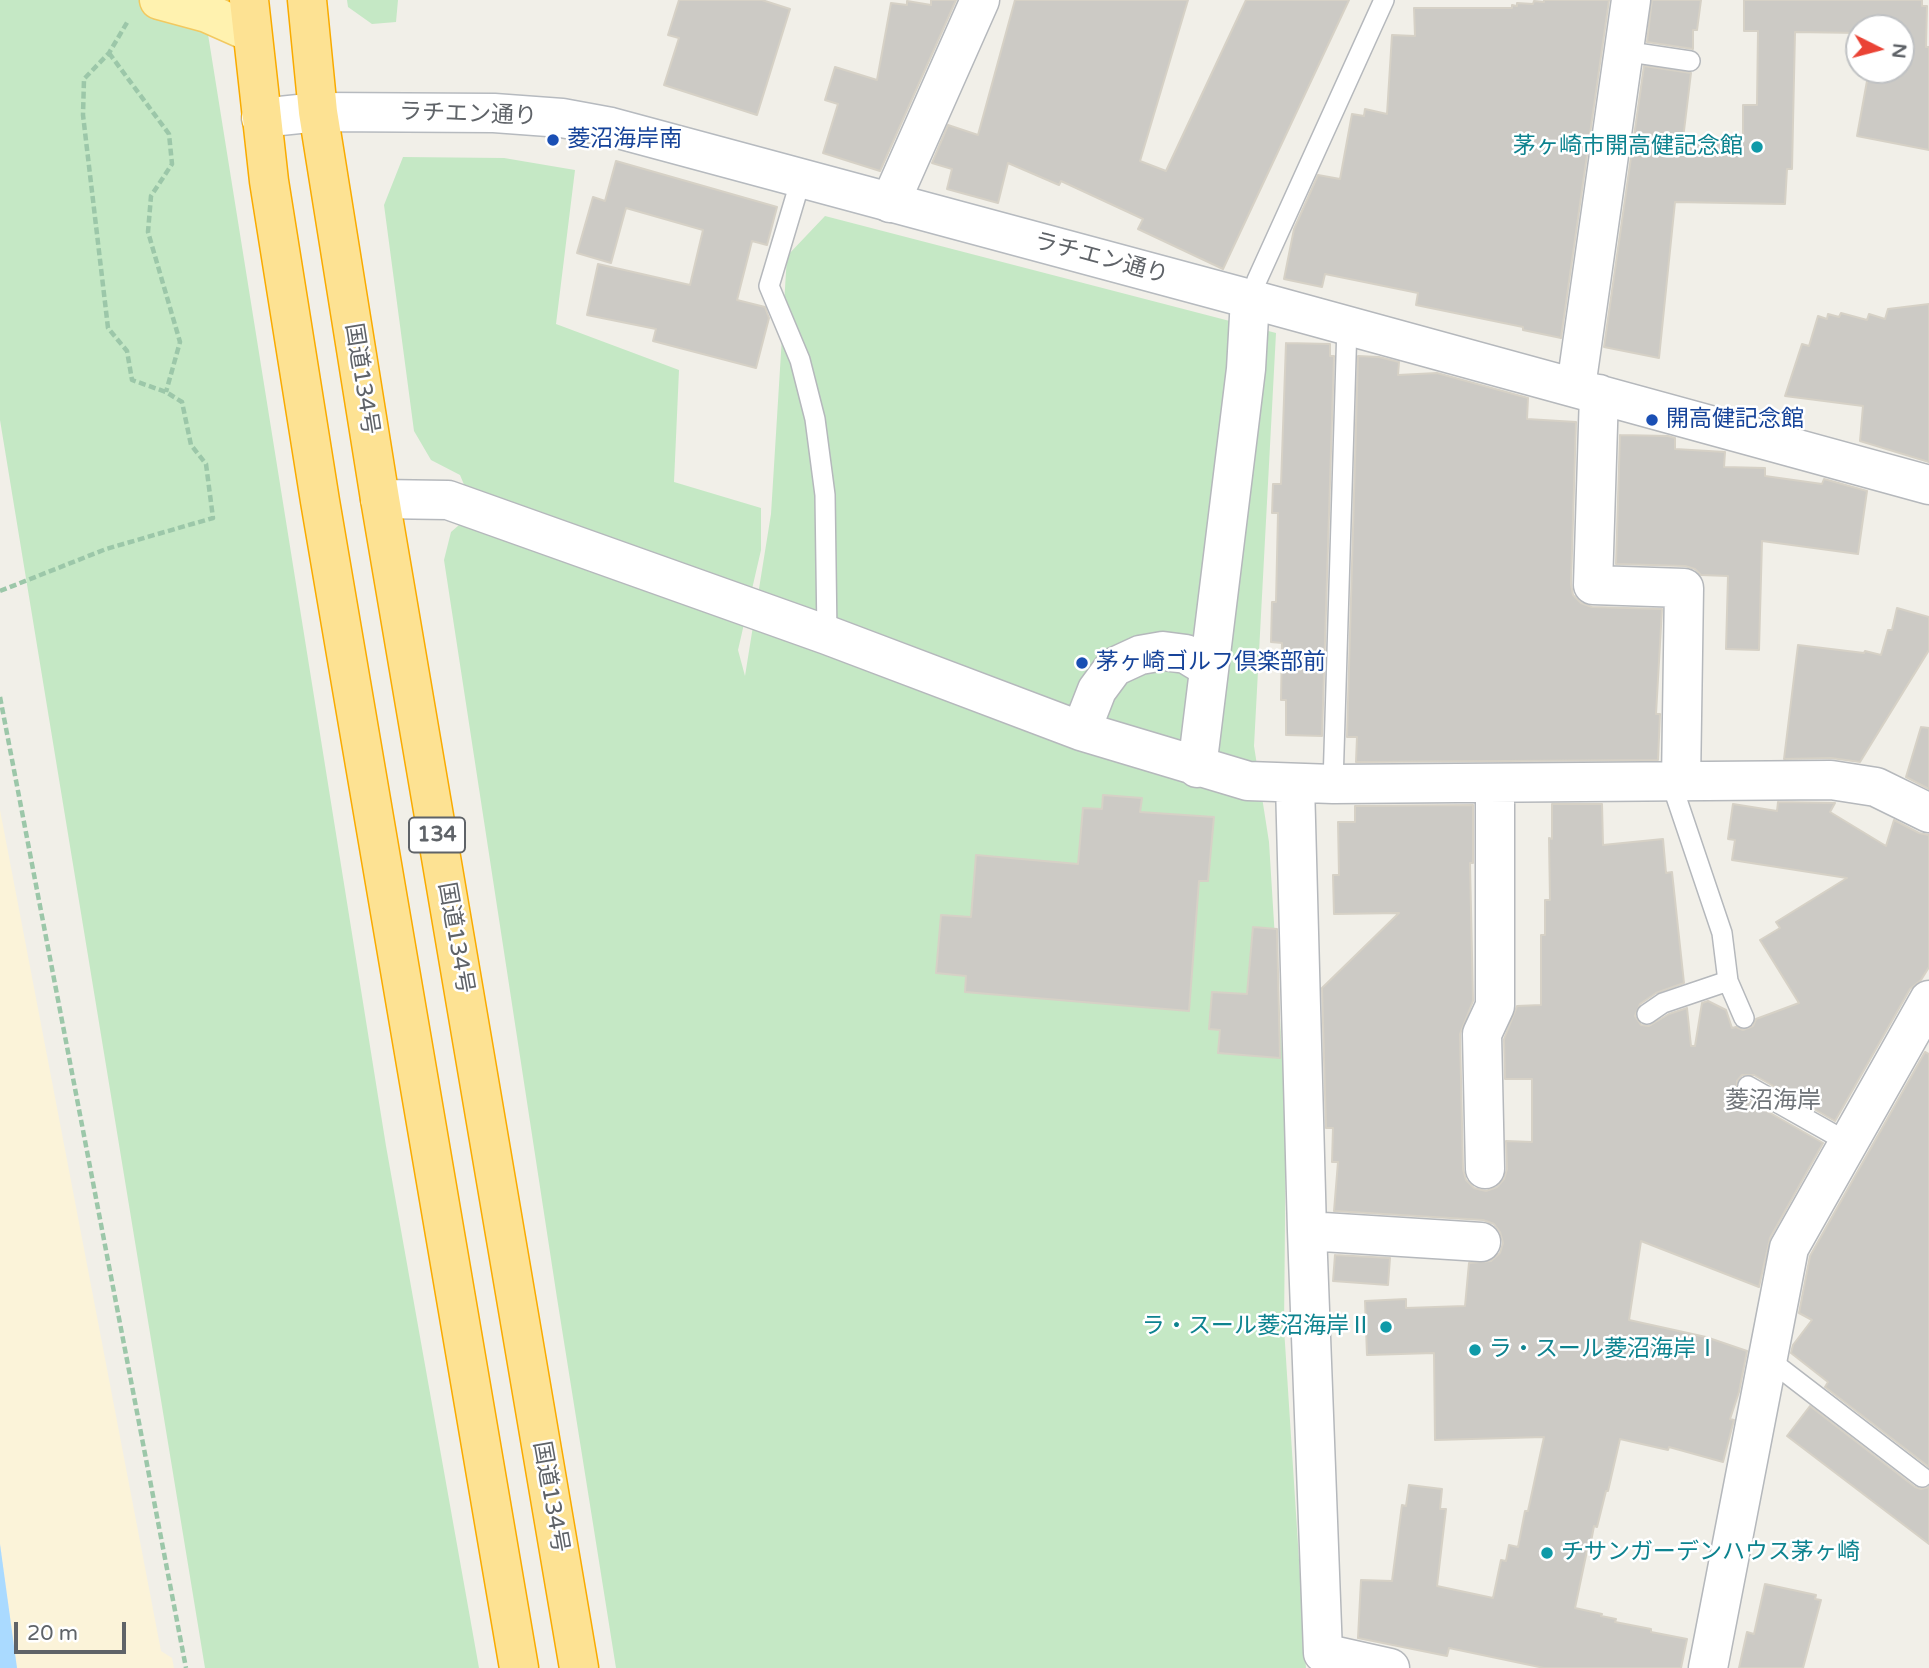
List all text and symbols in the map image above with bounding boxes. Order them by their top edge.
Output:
north arrow [1845,14,1915,84]
text: N [1887,42,1911,60]
street label: ラチエン通り [399,99,537,131]
place label: 菱沼海岸南 [567,126,682,154]
marker: 菱沼海岸南 [545,132,561,148]
place label: 茅ヶ崎市開高健記念館 [1513,133,1743,161]
marker: 茅ヶ崎市開高健記念館 [1749,139,1765,155]
street label: ラチエン通り [1031,228,1171,290]
street label: 国道134号 [339,321,383,437]
place label: 開高健記念館 [1666,406,1804,434]
marker: 開高健記念館 [1644,412,1660,428]
place label: 茅ヶ崎ゴルフ倶楽部前 [1096,649,1326,677]
marker: 茅ヶ崎ゴルフ倶楽部前 [1074,655,1090,671]
road number: 134 [409,818,465,852]
street label: 国道134号 [432,880,478,996]
district label: 菱沼海岸 [1725,1088,1821,1116]
place label: ラ・スール菱沼海岸Ⅱ [1142,1313,1372,1341]
marker: ラ・スール菱沼海岸Ⅱ [1378,1319,1394,1335]
place label: ラ・スール菱沼海岸Ⅰ [1489,1336,1719,1364]
marker: ラ・スール菱沼海岸Ⅰ [1467,1342,1483,1358]
street label: 国道134号 [527,1439,573,1555]
place label: チサンガーデンハウス茅ヶ崎 [1561,1539,1860,1567]
marker: チサンガーデンハウス茅ヶ崎 [1539,1545,1555,1561]
scale bar [18,1608,130,1652]
text: 20 m [27,1621,78,1646]

